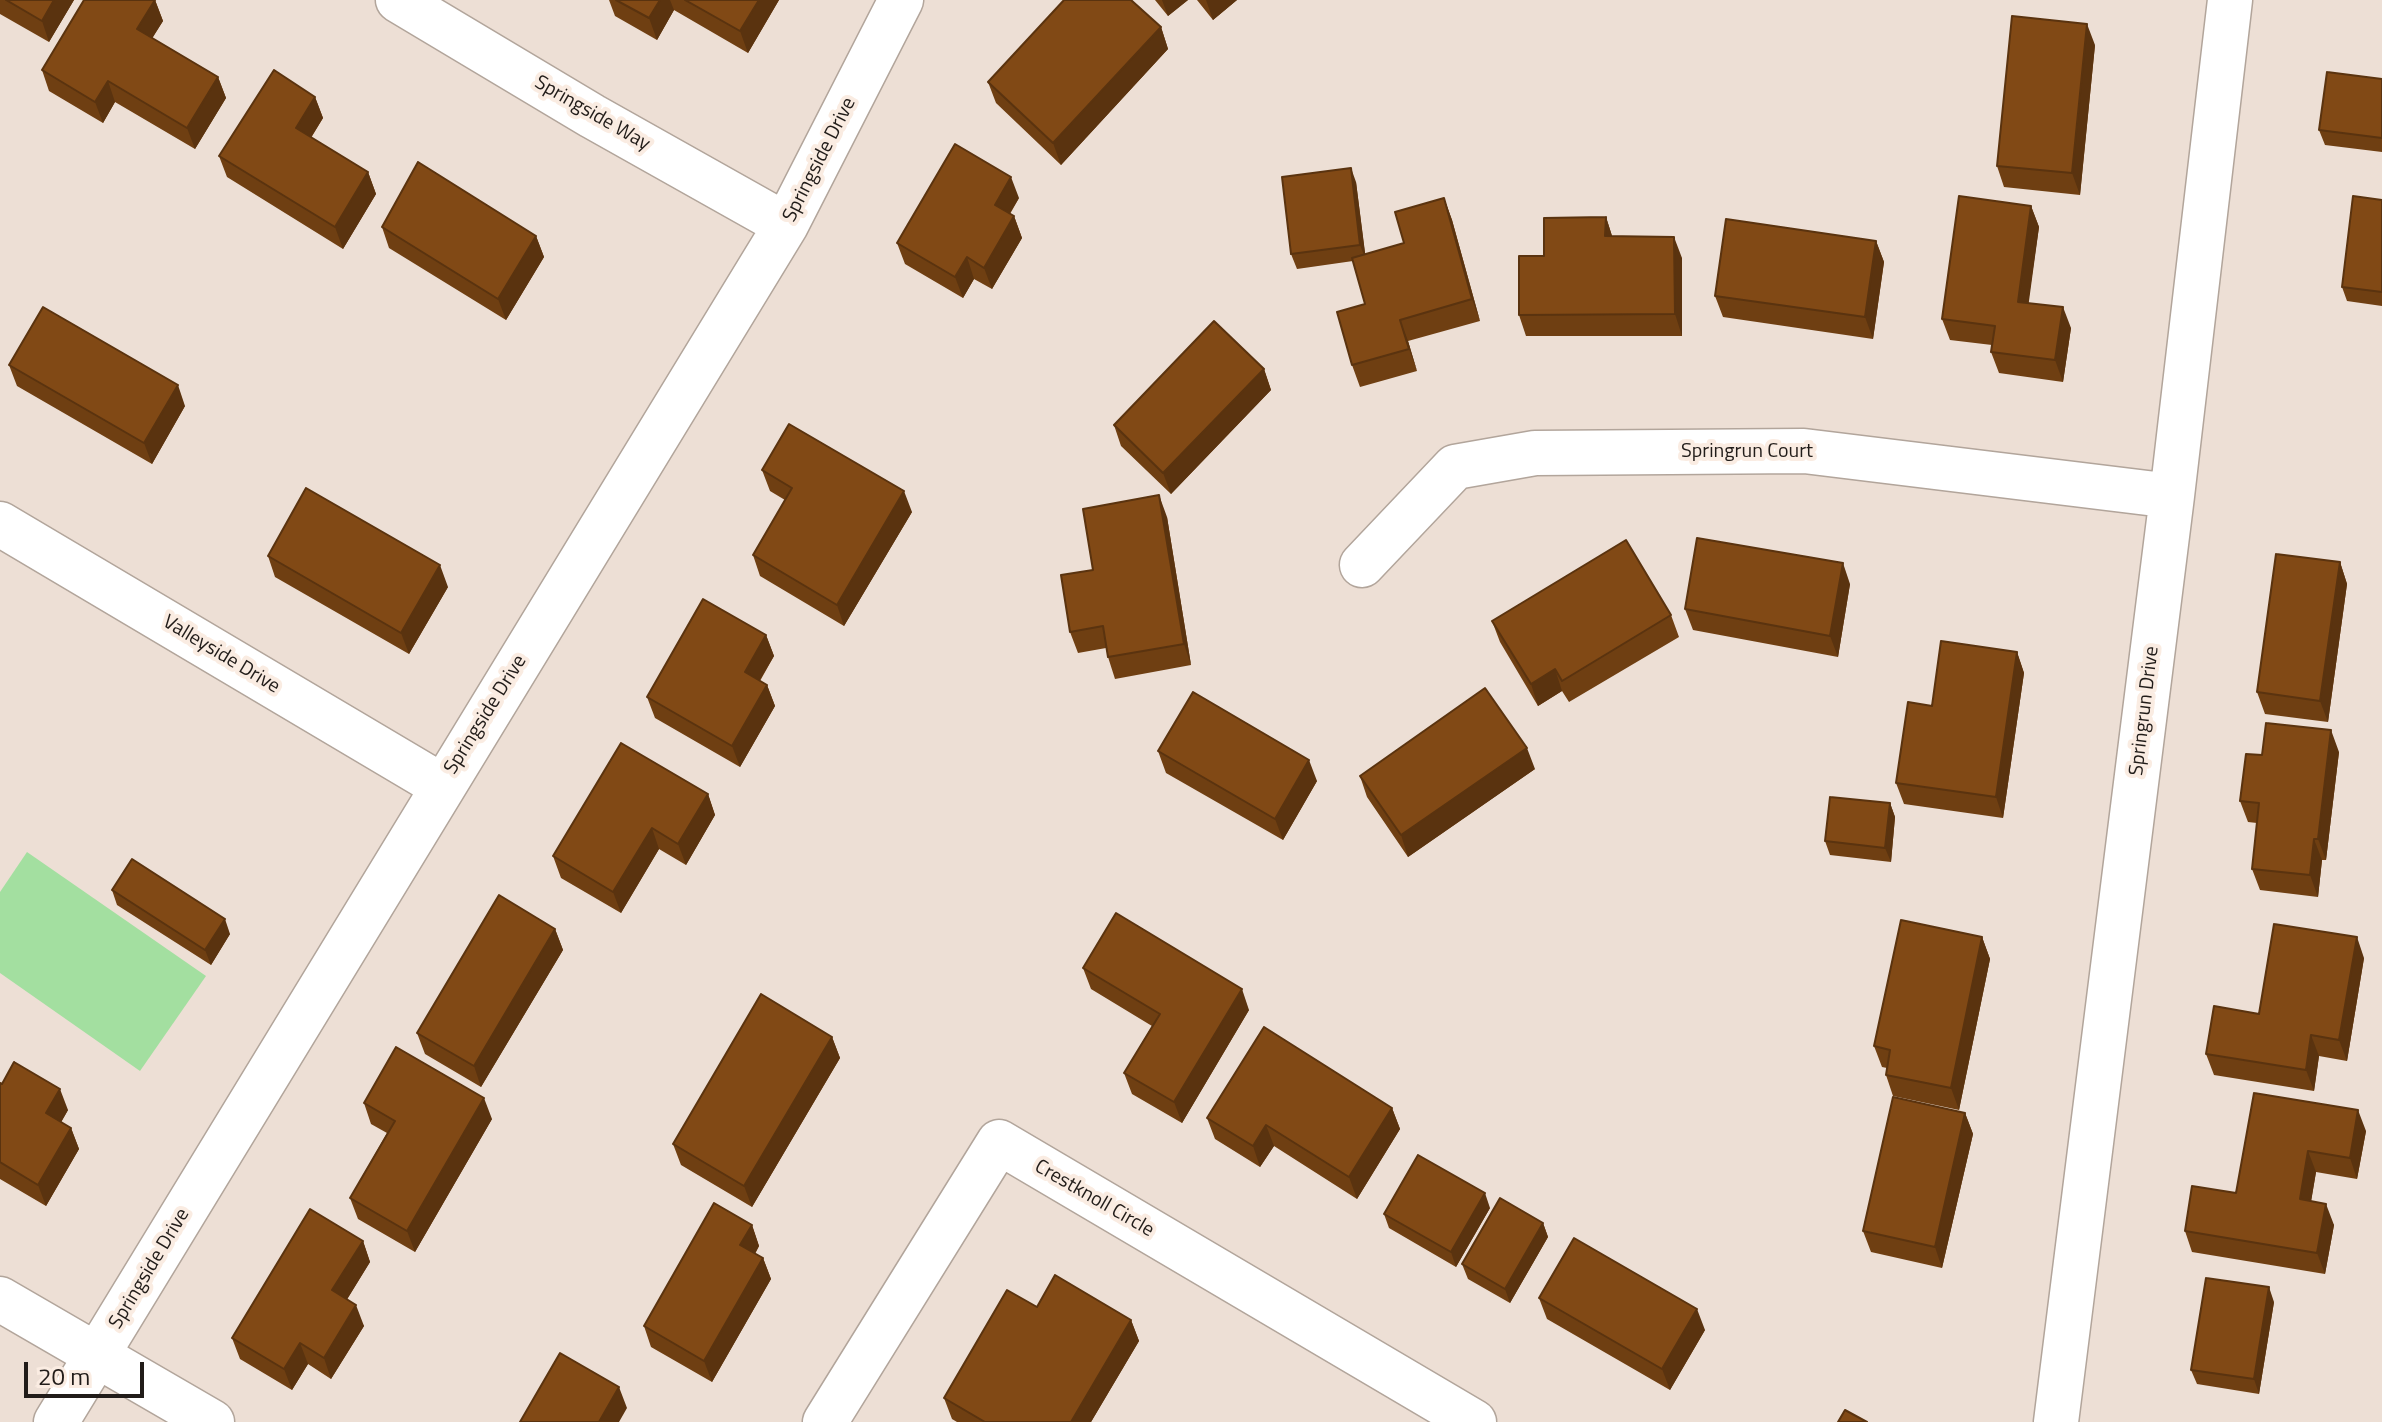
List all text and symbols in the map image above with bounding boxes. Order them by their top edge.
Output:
street label: Springside Way [530,71,654,157]
street label: Springside Drive [778,94,862,226]
street label: Springrun Court [1681,440,1813,464]
street label: Valleyside Drive [158,611,284,699]
street label: Springrun Drive [2125,645,2165,777]
street label: Springside Drive [440,651,532,779]
street label: Crestknoll Circle [1030,1155,1158,1243]
street label: Springside Drive [105,1204,195,1334]
scale bar [28,1346,148,1396]
text: 20 m [38,1358,90,1394]

